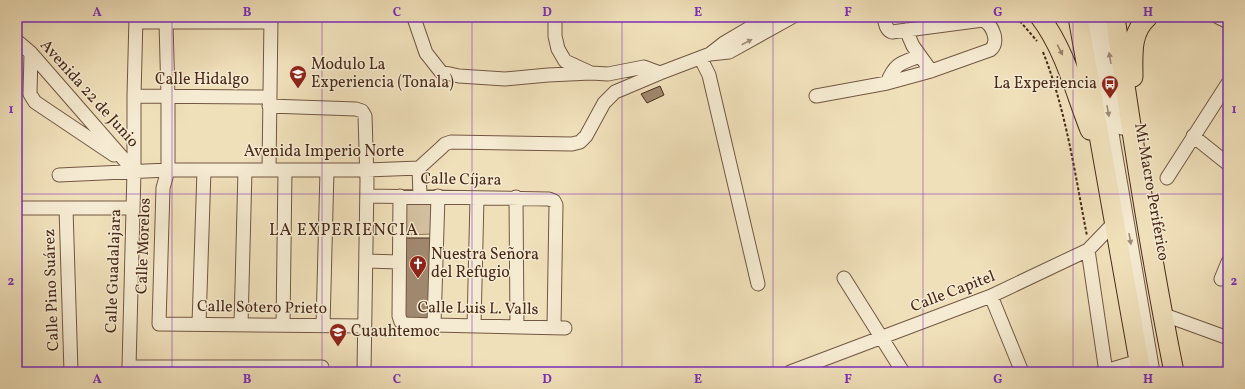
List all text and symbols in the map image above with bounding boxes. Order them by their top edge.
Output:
text: A [92,4,102,22]
text: B [243,4,252,22]
text: C [393,4,401,22]
text: D [542,4,552,22]
text: E [694,4,702,22]
text: F [844,4,852,22]
text: G [993,4,1003,22]
text: H [1143,4,1153,22]
street label: Avenida 22 de Junio [35,35,143,153]
one-way arrow [741,38,752,45]
one-way arrow [1057,44,1063,56]
one-way arrow [1106,52,1112,64]
place label: Modulo La Experiencia (Tonala) [311,54,454,94]
school or university icon: Modulo La Experiencia (Tonala) [288,64,308,89]
street label: Calle Hidalgo [155,69,249,91]
place label: La Experiencia [994,73,1097,95]
bus stop icon: La Experiencia [1100,74,1120,99]
text: 1 [8,101,14,119]
text: 1 [1231,101,1237,119]
one-way arrow [1105,105,1111,117]
street label: Mi Macro Periférico [1128,121,1174,263]
street label: Avenida Imperio Norte [244,141,404,163]
street label: Calle Cíjara [420,168,502,192]
street label: Calle Morelos [131,197,157,295]
street label: Calle Guadalajara [101,208,127,334]
district label: LA EXPERIENCIA [269,219,419,242]
street label: Calle Pino Suárez [39,229,65,351]
one-way arrow [1127,233,1133,245]
place label: Nuestra Señora del Refugio [431,244,539,284]
church icon: Nuestra Señora del Refugio [408,254,428,279]
street label: Calle Capitel [908,266,999,318]
text: 2 [8,273,15,291]
text: 2 [1231,273,1238,291]
street label: Calle Sotero Prieto [197,296,327,320]
street label: Calle Luis L. Valls [417,297,539,321]
place label: Cuauhtemoc [351,321,440,343]
school or university icon: Cuauhtemoc [328,322,348,347]
text: A [92,371,102,389]
text: B [243,371,252,389]
text: C [393,371,401,389]
text: D [542,371,552,389]
text: E [694,371,702,389]
text: F [844,371,852,389]
text: G [993,371,1003,389]
text: H [1143,371,1153,389]

